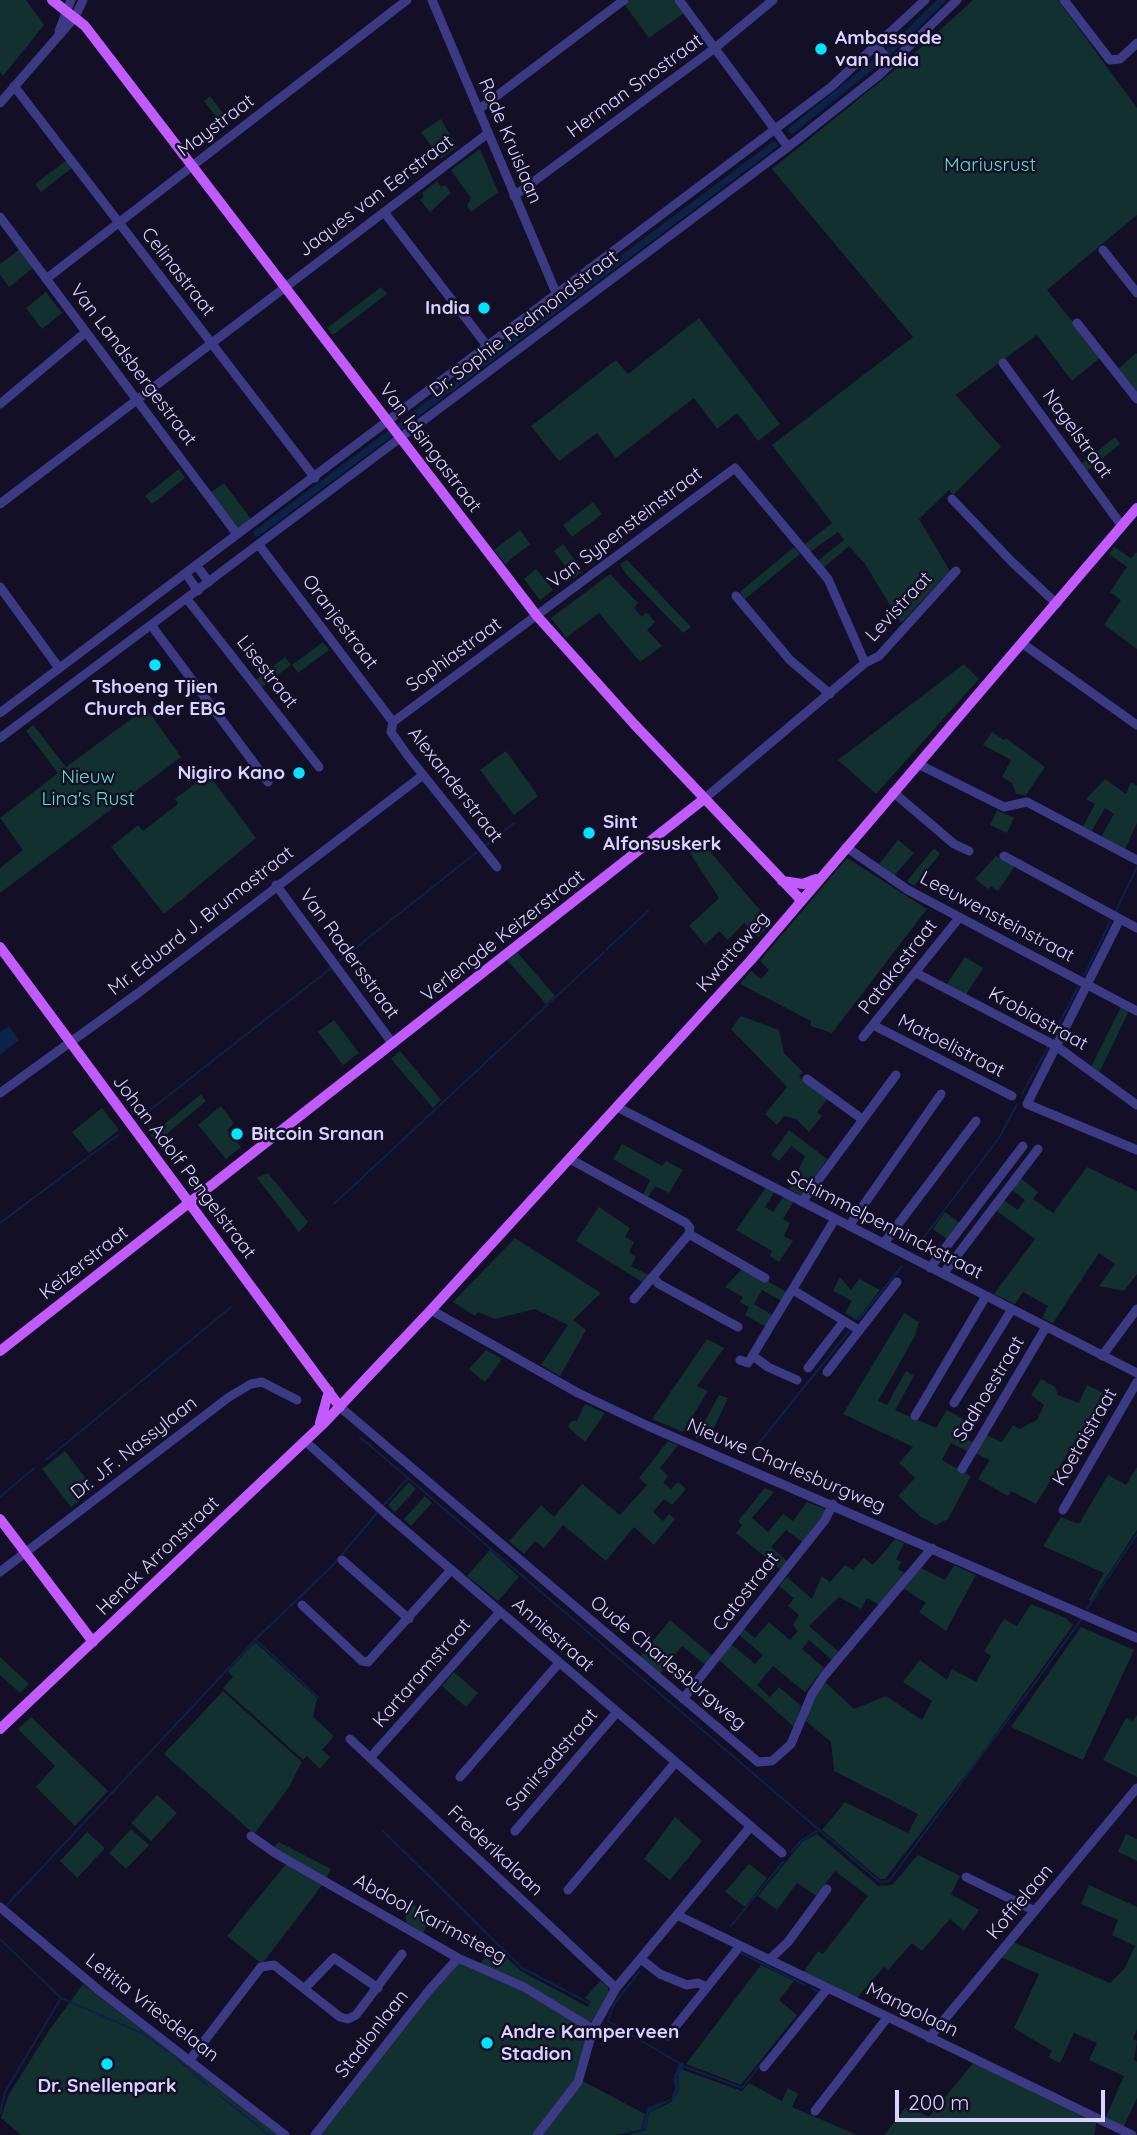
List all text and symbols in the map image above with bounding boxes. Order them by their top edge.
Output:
place label: Ambassade van India [835,27,942,71]
street label: Herman Snostraat [563,29,707,143]
marker: Ambassade van India [813,41,829,57]
street label: Rode Kruislaan [473,75,547,207]
street label: Maystraat [173,90,259,162]
street label: Jaques van Eerstraat [294,130,458,262]
park label: Mariusrust [944,154,1036,176]
street label: Celinastraat [136,223,220,321]
street label: Dr. Sophie Redmondstraat [425,246,623,402]
street label: Van Landsbergestraat [65,280,201,450]
place label: India [425,297,470,319]
marker: India [476,300,492,316]
street label: Van Idsingastraat [374,379,486,517]
street label: Nagelstraat [1037,385,1117,483]
street label: Van Sypensteinstraat [543,462,707,594]
street label: Levistraat [861,567,937,647]
street label: Oranjestraat [297,570,383,674]
street label: Sophiastraat [402,613,506,697]
street label: Lisestraat [232,631,302,713]
marker: Tshoeng Tjien Church der EBG [147,657,163,673]
place label: Tshoeng Tjien Church der EBG [84,676,226,720]
street label: Alexanderstraat [403,723,507,847]
place label: Nigiro Kano [177,762,285,784]
marker: Nigiro Kano [291,765,307,781]
park label: Nieuw Lina's Rust [41,766,135,810]
place label: Sint Alfonsuskerk [603,811,721,855]
marker: Sint Alfonsuskerk [581,825,597,841]
street label: Mr. Eduard J. Brumastraat [104,842,298,1000]
street label: Verlengde Keizerstraat [417,865,589,1007]
street label: Leeuwensteinstraat [916,867,1078,967]
street label: Van Radersstraat [294,885,404,1023]
street label: Kwattaweg [692,907,774,997]
street label: Patakastraat [854,915,942,1019]
street label: Krobiastraat [984,982,1092,1056]
street label: Matoelistraat [894,1009,1008,1083]
street label: Johan Adolf Pengelstraat [107,1071,261,1263]
place label: Bitcoin Sranan [251,1123,384,1145]
marker: Bitcoin Sranan [229,1126,245,1142]
street label: Schimmelpenninckstraat [783,1166,987,1284]
street label: Keizerstraat [35,1221,133,1305]
street label: Sadhoestraat [949,1332,1029,1446]
street label: Koetaistraat [1048,1384,1122,1490]
street label: Dr. J.F. Nassylaan [66,1392,202,1504]
street label: Nieuwe Charlesburgweg [683,1414,889,1518]
street label: Henck Arronstraat [92,1492,224,1620]
street label: Catostraat [708,1548,784,1636]
street label: Oude Charlesburgweg [585,1591,751,1735]
street label: Anniestraat [507,1593,599,1677]
street label: Kartaramstraat [368,1614,476,1732]
street label: Sanirsadstraat [501,1704,603,1816]
street label: Frederikalaan [443,1801,547,1901]
street label: Koffielaan [982,1860,1058,1944]
street label: Abdool Karimsteeg [350,1869,510,1969]
street label: Letitia Vriesdelaan [81,1949,223,2067]
street label: Mangolaan [862,1978,962,2042]
street label: Stadionlaan [331,1986,413,2082]
place label: Andre Kamperveen Stadion [501,2021,679,2065]
marker: Andre Kamperveen Stadion [479,2035,495,2051]
marker: Dr. Snellenpark [99,2056,115,2072]
place label: Dr. Snellenpark [37,2075,177,2097]
scale bar [899,2076,1109,2120]
text: 200 m [908,2089,970,2115]

